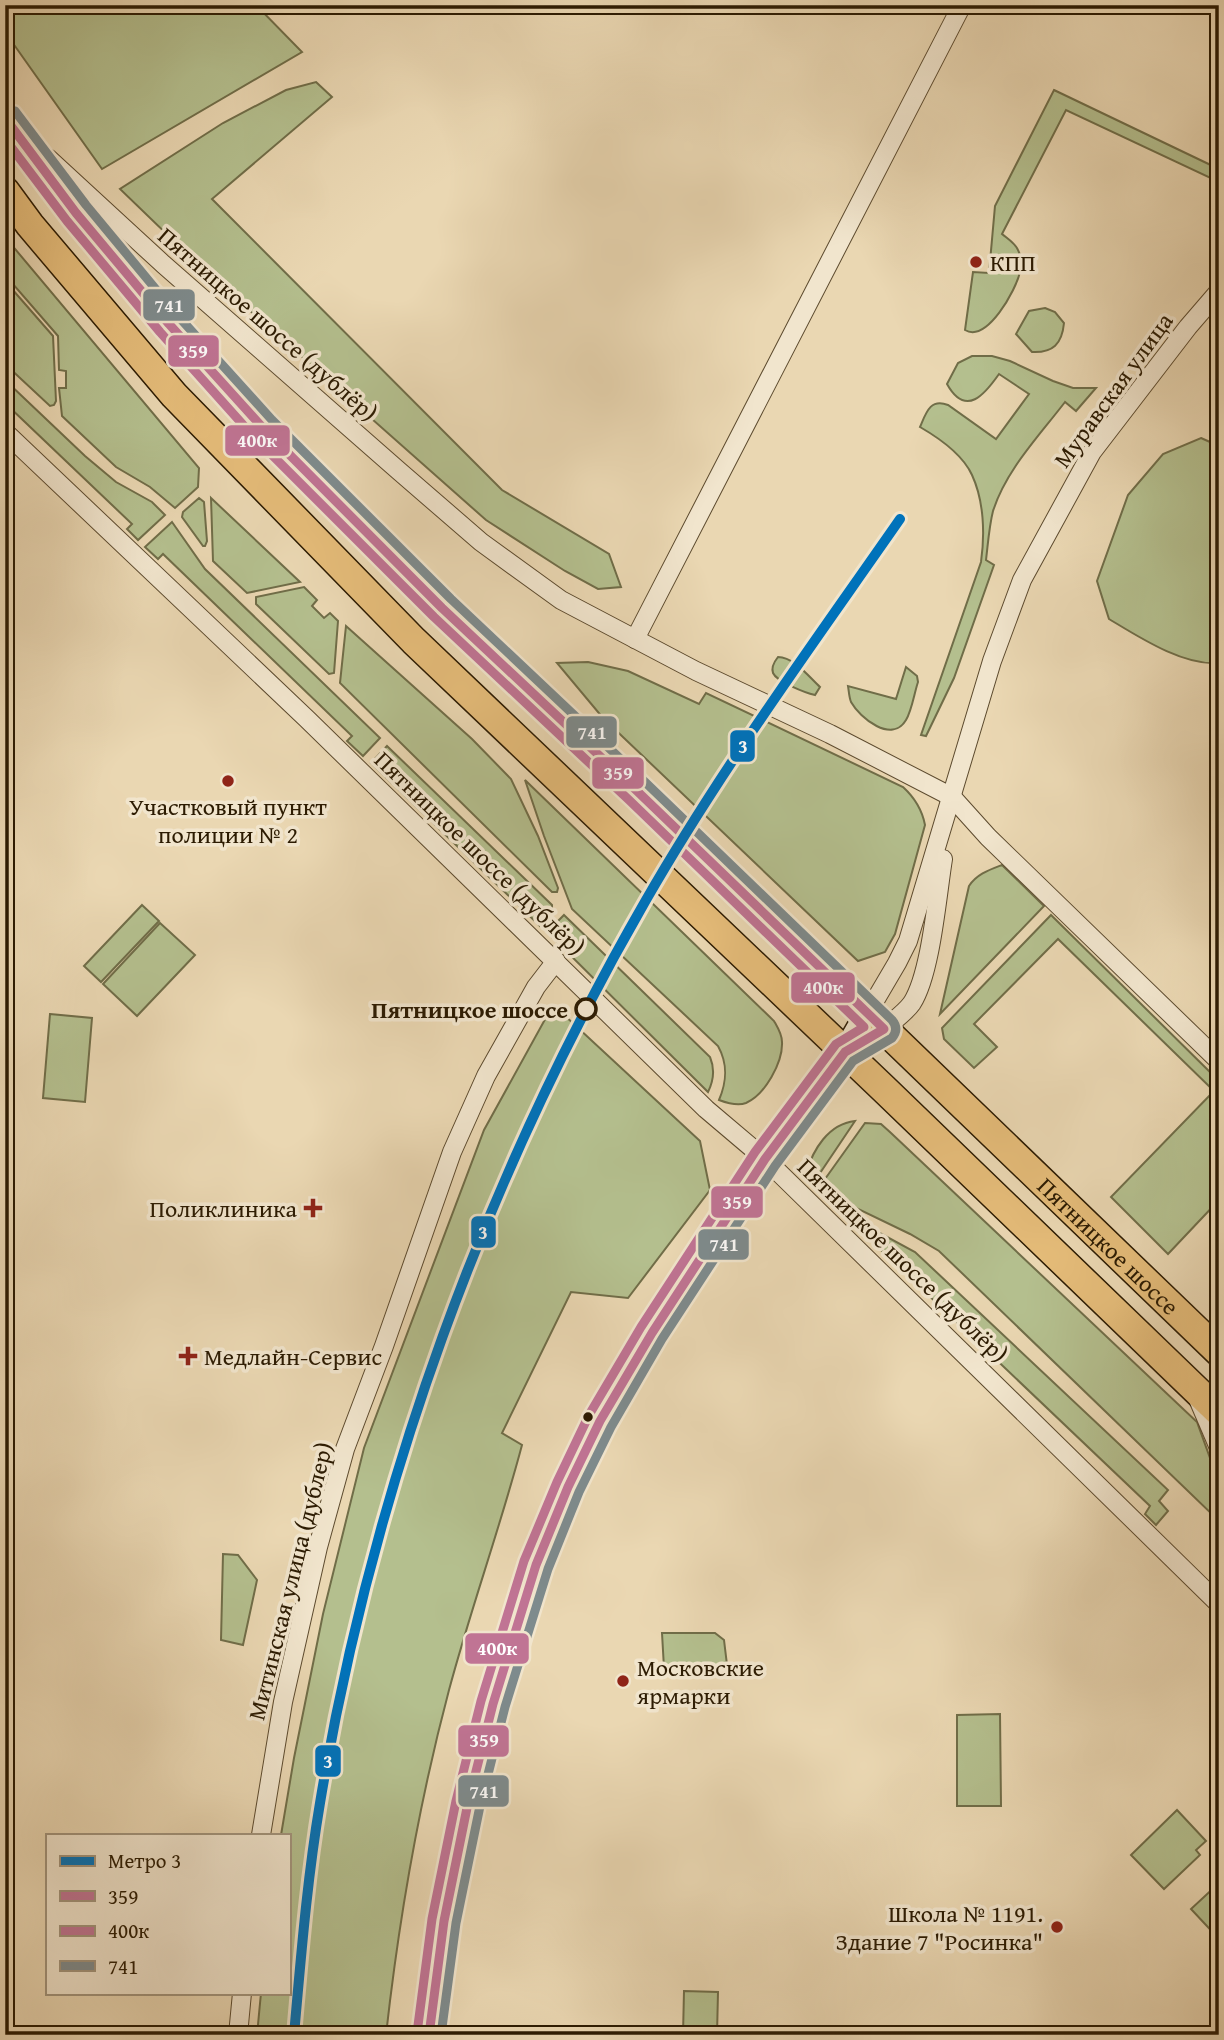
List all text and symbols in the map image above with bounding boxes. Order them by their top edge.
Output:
street label: Пятницкое шоссе (дублёр) [150,219,386,429]
place label: КПП [990,245,1036,280]
marker: КПП [968,254,984,270]
line badge: 741 [142,288,196,322]
text: 741 [154,291,184,319]
street label: Муравская улица [1045,305,1182,475]
line badge: 359 [167,334,220,368]
text: 359 [178,337,208,365]
line badge: 400к [224,424,291,457]
text: 400к [237,426,277,454]
line badge: 741 [565,715,618,749]
text: 741 [577,718,607,746]
line badge: 3 [729,729,756,763]
text: 3 [738,732,748,760]
street label: Пятницкое шоссе (дублёр) [367,743,593,963]
line badge: 359 [591,756,645,790]
text: 359 [603,759,633,787]
marker: Участковый пункт полиции № 2 [220,773,236,789]
place label: Участковый пункт полиции № 2 [129,789,327,852]
line badge: 400к [790,971,856,1004]
text: 400к [803,973,843,1001]
place label: Пятницкое шоссе [371,992,568,1027]
marker: Пятницкое шоссе [575,998,597,1020]
street label: Пятницкое шоссе (дублёр) [790,1150,1016,1370]
street label: Пятницкое шоссе [1030,1169,1188,1323]
line badge: 359 [710,1185,764,1219]
text: 359 [722,1188,752,1216]
place label: Поликлиника [150,1191,298,1226]
marker: Поликлиника [303,1198,323,1218]
line badge: 3 [470,1215,497,1249]
text: 3 [478,1218,488,1246]
line badge: 741 [697,1228,750,1261]
text: 741 [709,1230,739,1258]
place label: Медлайн-Сервис [204,1339,382,1374]
marker: Медлайн-Сервис [178,1346,198,1366]
unlabelled marker [581,1410,595,1424]
street label: Митинская улица (дублер) [238,1438,342,1724]
line badge: 400к [464,1632,530,1665]
text: 400к [477,1634,517,1662]
place label: Московские ярмарки [636,1650,764,1713]
marker: Московские ярмарки [615,1673,631,1689]
line badge: 359 [457,1724,510,1758]
text: 359 [469,1726,499,1754]
line badge: 3 [314,1744,342,1778]
text: 3 [323,1747,333,1775]
line badge: 741 [457,1774,510,1808]
text: 741 [469,1777,499,1805]
legend [46,1834,290,1994]
text: Метро 3 [108,1845,181,1876]
text: 359 [108,1881,138,1912]
place label: Школа № 1191. Здание 7 "Росинка" [835,1896,1043,1959]
text: 400к [108,1915,149,1946]
marker: Школа № 1191. Здание 7 "Росинка" [1049,1919,1065,1935]
text: 741 [108,1951,138,1982]

